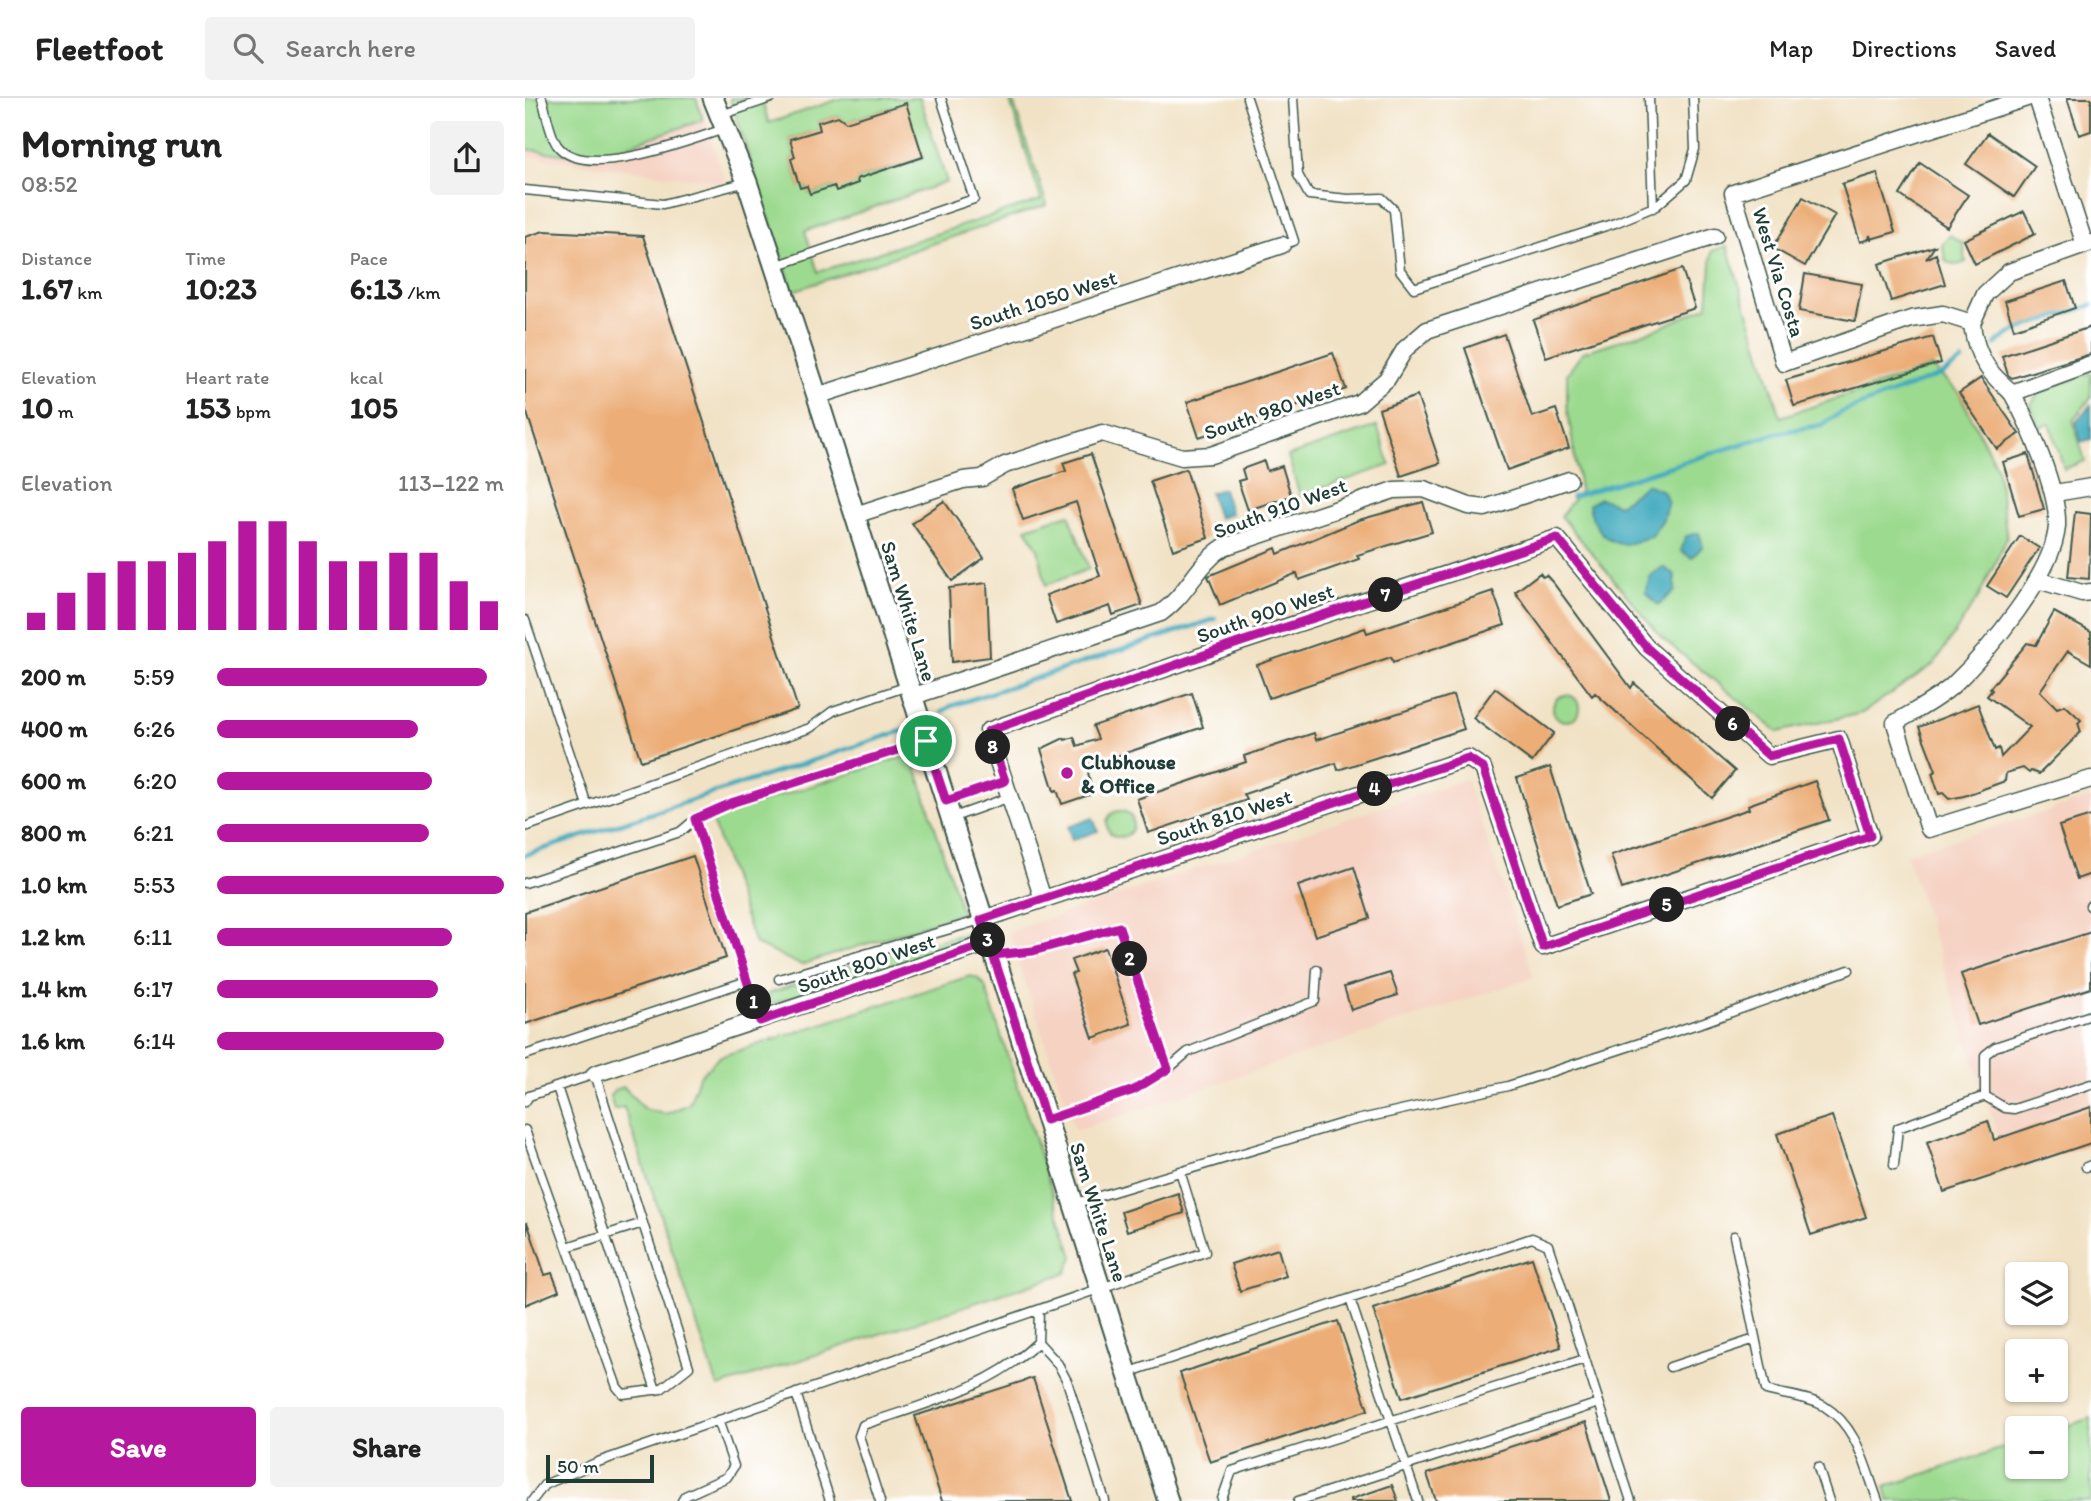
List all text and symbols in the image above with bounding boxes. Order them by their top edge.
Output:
search box [205,17,695,80]
text: Fleetfoot [35,29,163,68]
icon: search [229,29,267,67]
text: Search here [285,32,416,64]
text: Map [1769,34,1813,63]
text: Directions [1851,34,1957,63]
text: Saved [1995,34,2056,63]
text: Morning run [21,121,222,167]
button: share [430,121,504,195]
text: 08:52 [21,170,78,198]
street label: West Via Costa [1747,204,1811,340]
text: Distance [21,247,92,270]
text: Time [185,247,226,270]
text: Pace [350,247,388,270]
street label: South 1050 West [966,264,1120,336]
text: 1.67 [21,270,73,307]
text: 10:23 [185,270,257,307]
text: 6:13 [350,270,403,307]
text: km [73,281,102,304]
text: /km [403,281,441,304]
text: Elevation [21,366,97,389]
text: Heart rate [185,366,269,389]
text: kcal [350,366,383,389]
street label: South 980 West [1201,375,1343,445]
text: 10 [21,389,53,426]
text: 153 [185,389,231,426]
text: 105 [350,389,398,426]
text: m [53,400,74,423]
text: bpm [231,400,271,423]
text: Elevation [21,469,112,497]
text: 113–122 m [398,469,504,497]
street label: South 910 West [1210,472,1350,544]
street label: Sam White Lane [876,538,942,684]
street label: South 900 West [1193,578,1337,648]
pin: 7 [1369,578,1403,612]
text: 7 [1381,583,1390,606]
text: 200 m [21,663,86,691]
text: 5:59 [133,663,175,691]
pin: 6 [1715,706,1751,742]
pin [896,711,956,771]
text: 6 [1727,712,1738,735]
text: 400 m [21,715,88,743]
text: 6:26 [133,715,175,743]
icon: arrive [907,722,945,760]
pin: 8 [975,730,1011,764]
text: 8 [987,735,998,758]
place label: Clubhouse & Office [1081,749,1176,798]
marker: Clubhouse & Office [1059,765,1075,781]
text: 600 m [21,767,86,795]
text: 6:20 [133,767,177,795]
pin: 4 [1357,772,1393,806]
text: 4 [1369,777,1380,800]
street label: South 810 West [1153,783,1295,851]
text: 800 m [21,819,86,847]
text: 6:21 [133,819,174,847]
text: 1.0 km [21,871,87,899]
text: 5:53 [133,871,175,899]
pin: 5 [1649,888,1685,922]
text: 5 [1662,893,1671,916]
pin: 3 [971,922,1005,958]
text: 1.2 km [21,923,85,951]
text: 6:11 [133,923,172,951]
street label: South 800 West [794,928,938,998]
text: 3 [982,928,993,951]
pin: 2 [1113,942,1147,976]
text: 2 [1125,947,1135,970]
text: 1.4 km [21,975,87,1003]
text: 6:17 [133,975,173,1003]
pin: 1 [737,984,771,1020]
text: 1 [749,990,758,1013]
text: 1.6 km [21,1027,85,1055]
text: 6:14 [133,1027,175,1055]
street label: Sam White Lane [1065,1139,1133,1285]
map controls [2005,1262,2068,1479]
button: layers [2005,1262,2068,1325]
button: + [2005,1339,2068,1402]
button: Save [21,1407,256,1487]
button: Share [270,1407,504,1487]
button: − [2005,1416,2068,1479]
scale bar [546,1452,655,1484]
text: 50 m [557,1455,599,1478]

